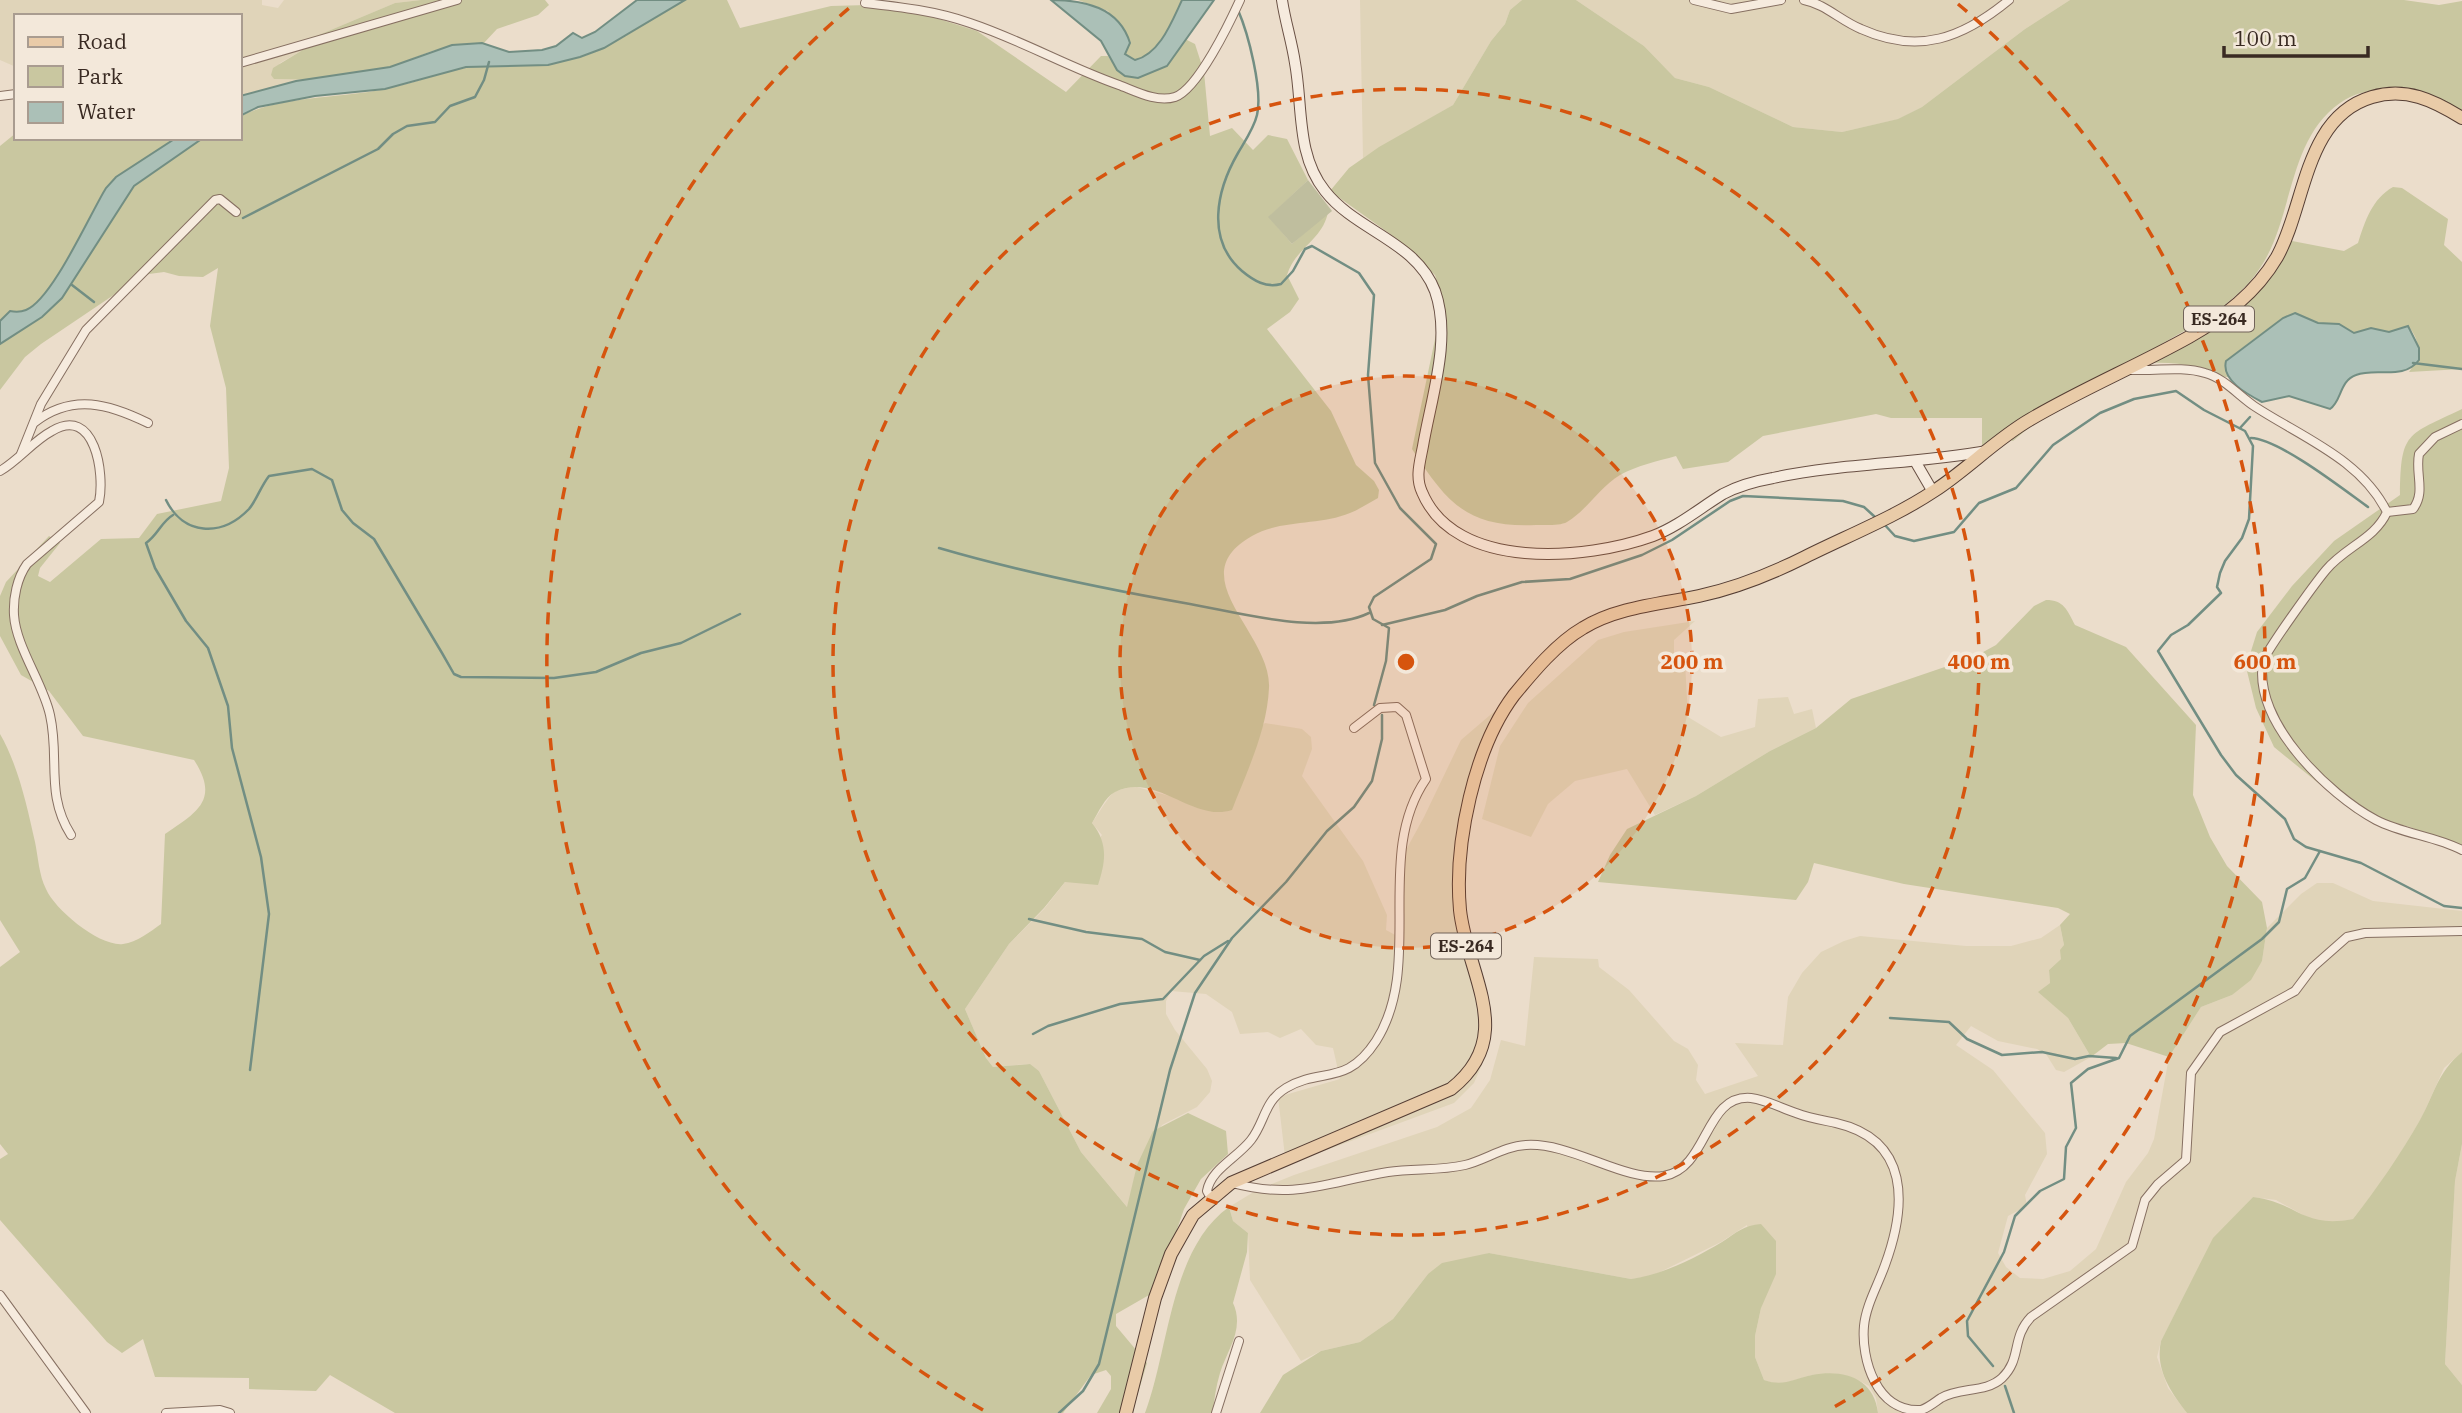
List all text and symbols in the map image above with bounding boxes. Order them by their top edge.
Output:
legend [14,14,242,140]
scale bar [2224,14,2368,58]
text: 100 m [2234,24,2297,52]
text: Road [77,27,127,55]
text: Park [77,62,124,90]
text: Water [77,97,136,125]
road number: ES-264 [2184,306,2254,332]
text: 200 m [1660,647,1724,675]
text: 400 m [1947,647,2011,675]
text: 600 m [2233,647,2297,675]
centre of rings [1394,650,1418,674]
road number: ES-264 [1431,934,1501,958]

